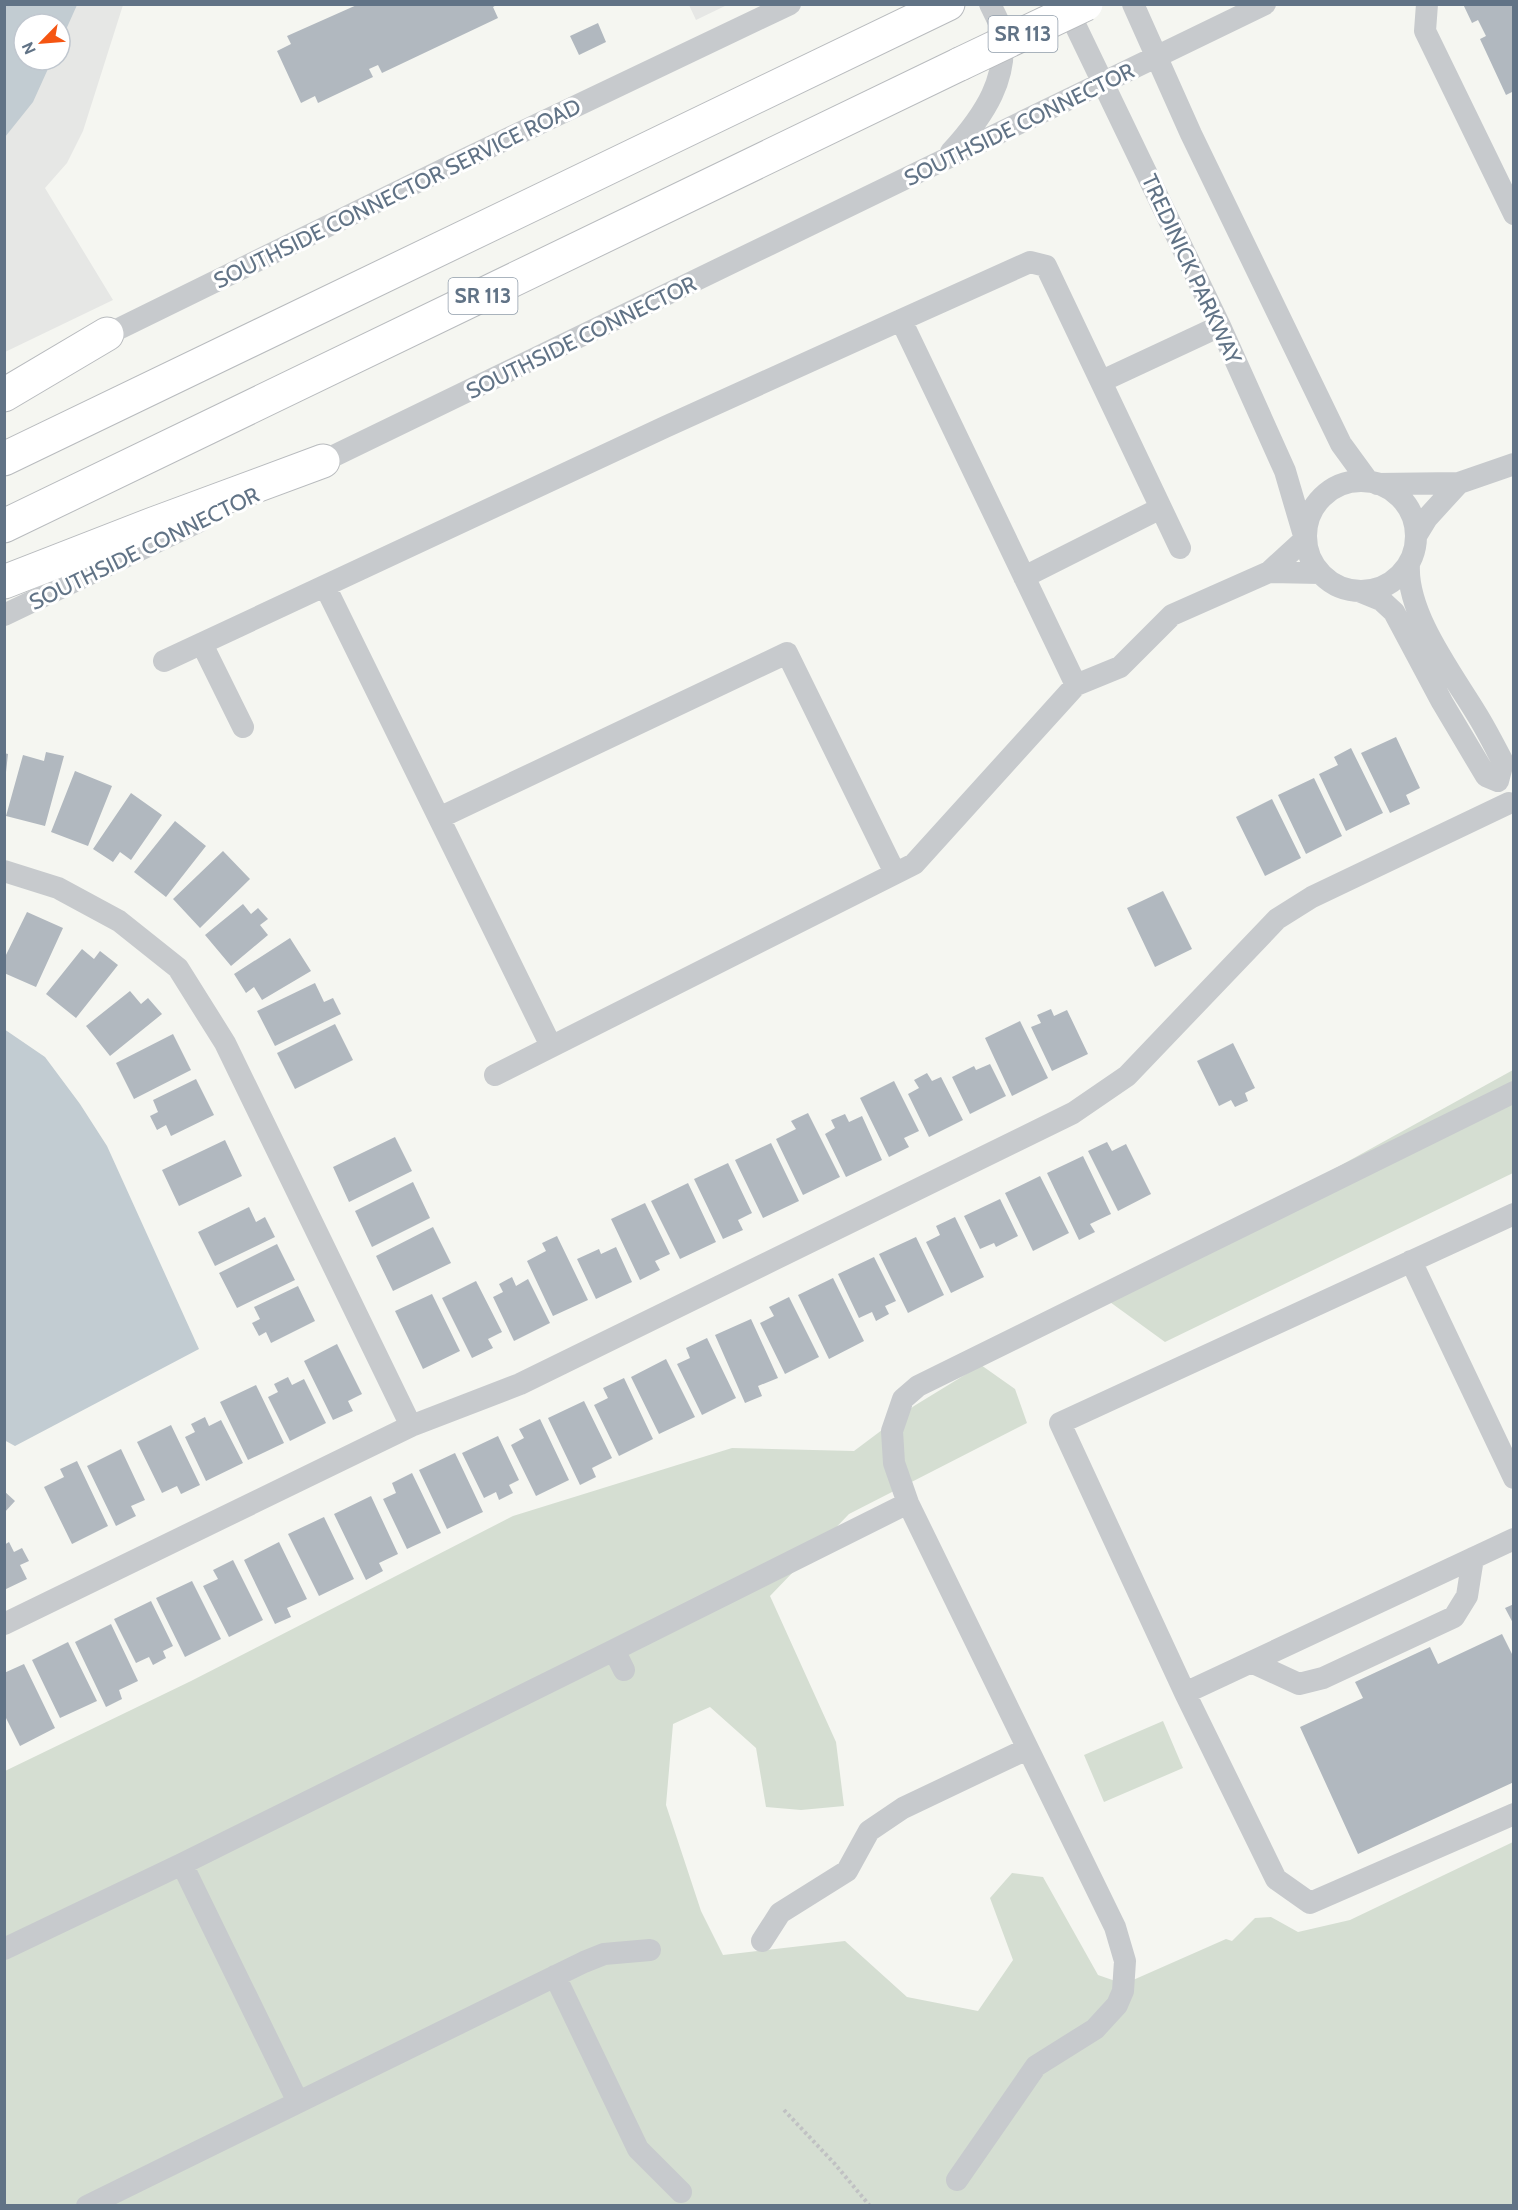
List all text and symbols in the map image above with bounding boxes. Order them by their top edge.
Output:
north arrow [12,12,72,72]
road number: SR 113 [988,16,1058,52]
text: N [18,39,40,57]
street label: SOUTHSIDE CONNECTOR [900,57,1139,192]
street label: SOUTHSIDE CONNECTOR SERVICE ROAD [209,93,585,294]
street label: TREDINICK PARKWAY [1136,170,1248,369]
street label: SOUTHSIDE CONNECTOR [462,270,701,405]
road number: SR 113 [448,278,518,314]
street label: SOUTHSIDE CONNECTOR [25,481,264,616]

